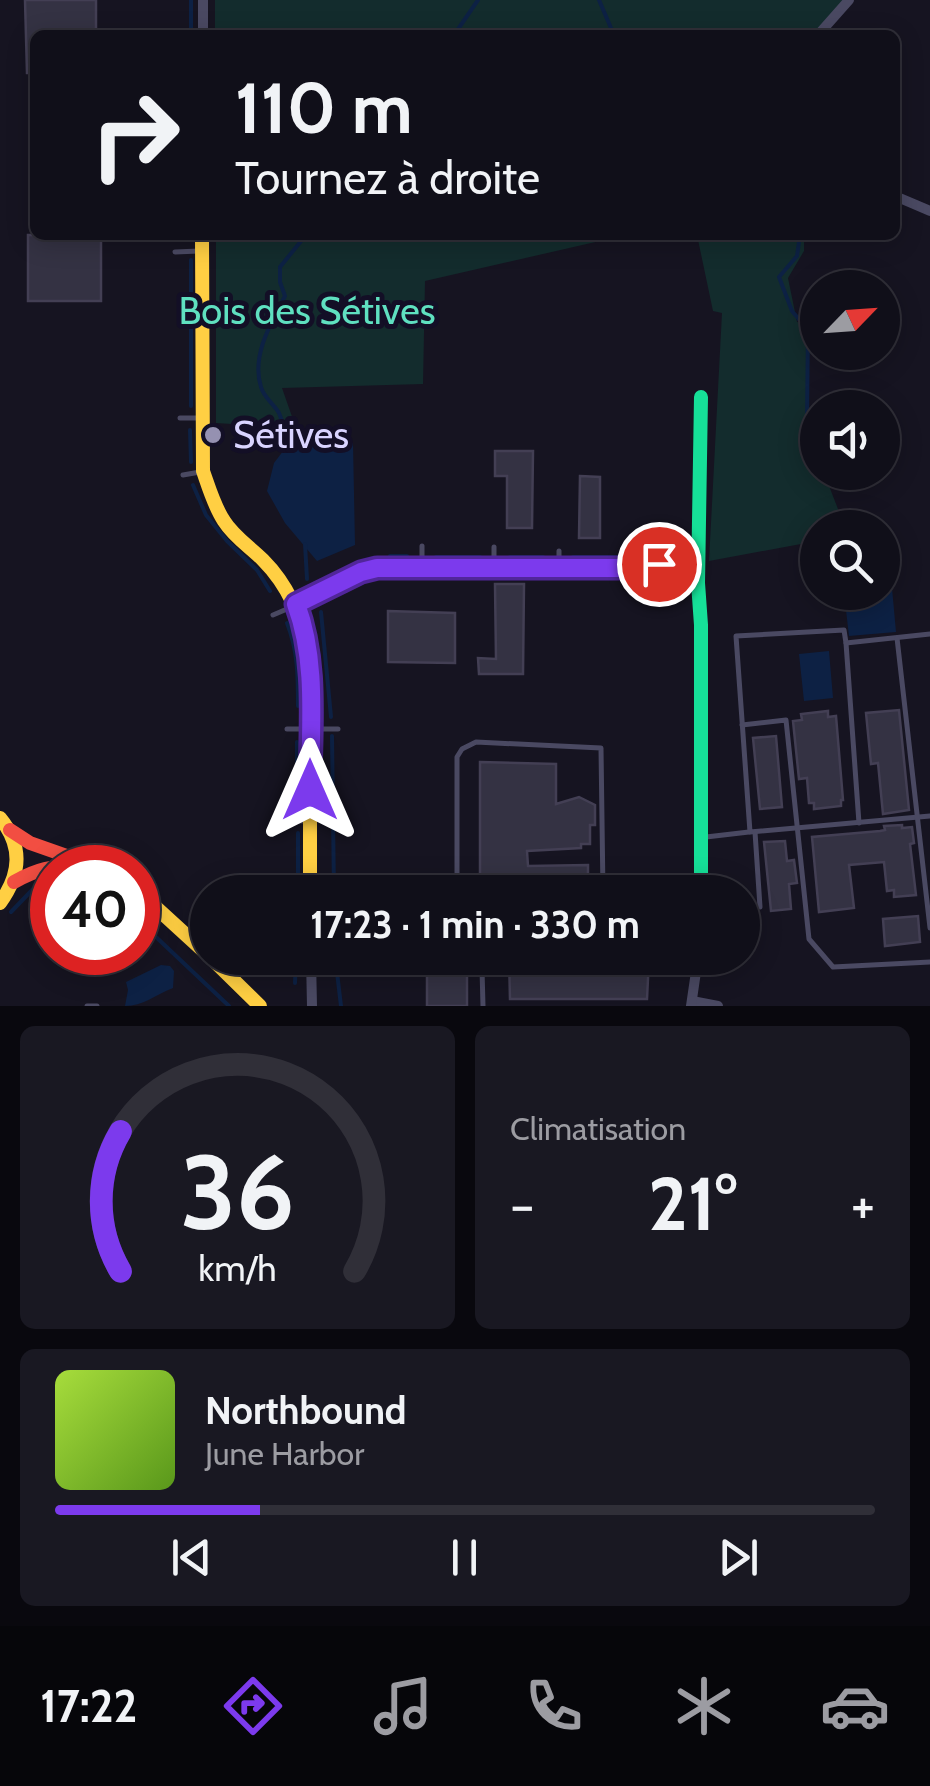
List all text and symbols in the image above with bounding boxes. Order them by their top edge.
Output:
text: 110 m [235,65,413,151]
icon: right [70,70,200,200]
text: Tournez à droite [235,151,540,205]
north arrow [800,270,900,370]
map controls [800,270,900,610]
park label: Bois des Sétives [179,287,435,334]
button: sound [800,390,900,490]
place label: Sétives [233,411,349,458]
marker: Sétives [202,424,224,446]
button: search [800,510,900,610]
pin [617,522,702,607]
icon: arrive [632,537,687,592]
position arrow [258,738,362,842]
speed limit sign: 40 [30,845,160,975]
text: 17:23 · 1 min · 330 m [310,901,640,948]
text: Climatisation [510,1109,686,1148]
text: 36 [180,1129,295,1255]
text: 21° [648,1158,737,1249]
text: − [510,1171,534,1238]
text: + [851,1171,875,1238]
text: km/h [198,1247,277,1290]
text: Northbound [205,1387,407,1434]
text: June Harbor [205,1434,364,1473]
icon: previous [164,1530,219,1585]
icon: pause [437,1530,492,1585]
icon: next [711,1530,766,1585]
icon: directions [218,1671,288,1741]
icon: music [368,1671,438,1741]
icon: phone [519,1671,589,1741]
icon: climate [669,1671,739,1741]
icon: car [820,1671,890,1741]
text: 17:22 [40,1679,137,1733]

